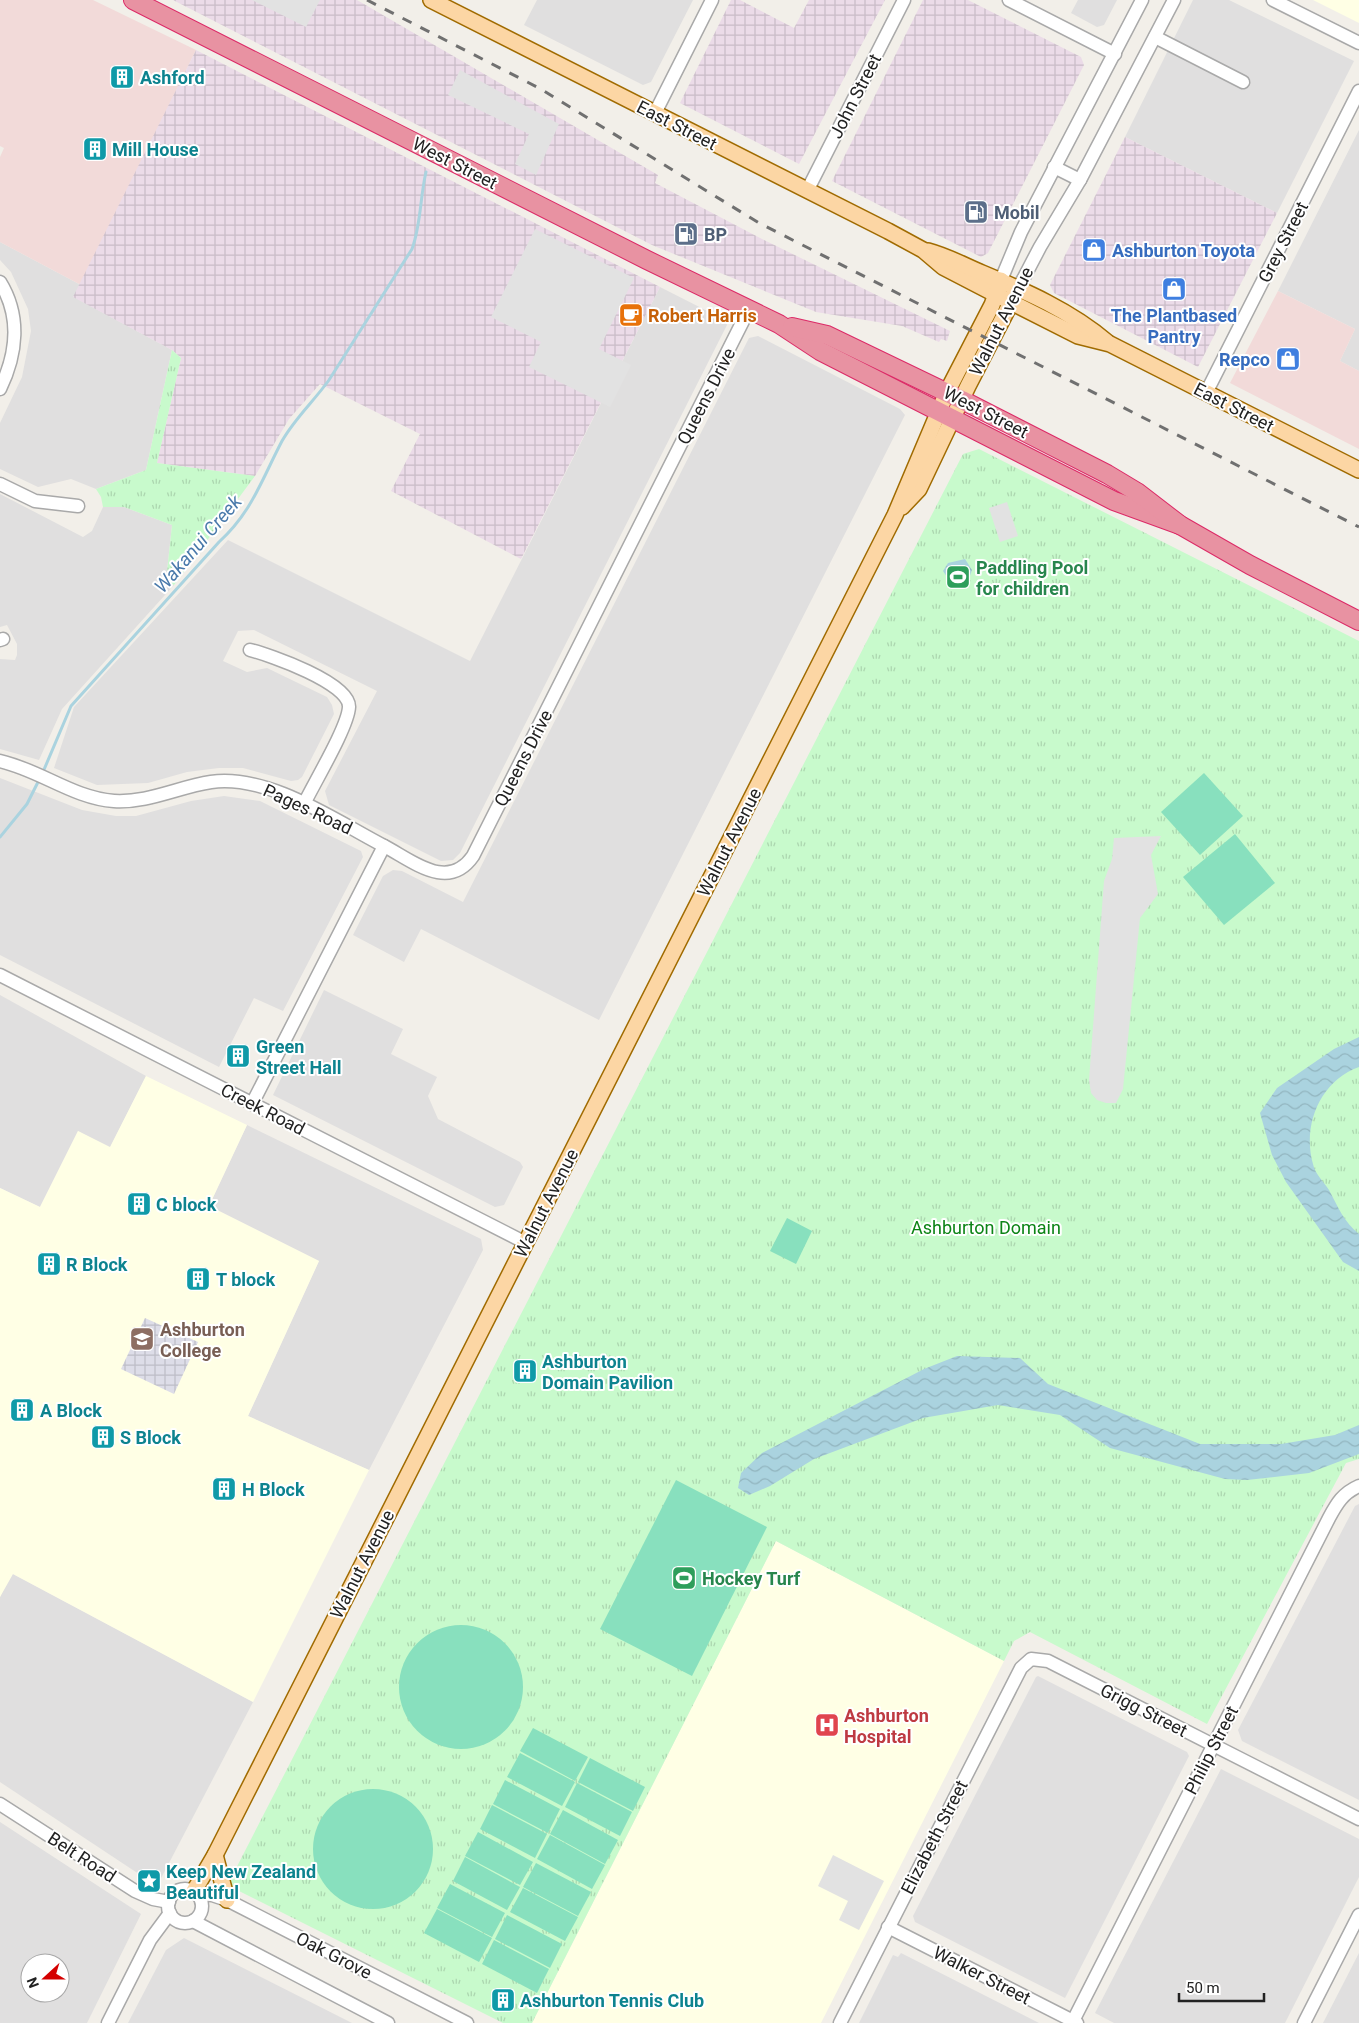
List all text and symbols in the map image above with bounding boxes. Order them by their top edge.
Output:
street label: John Street [825,50,885,142]
building icon: Ashford [109,64,135,90]
place label: Ashford [140,67,205,88]
street label: East Street [633,96,721,154]
street label: West Street [409,133,501,193]
building icon: Mill House [82,136,108,162]
place label: Mill House [112,139,199,160]
street label: Grey Street [1254,198,1312,286]
fuel station icon: Mobil [963,199,989,225]
place label: Mobil [994,202,1040,223]
fuel station icon: BP [673,221,699,247]
place label: BP [704,224,727,245]
shop icon: Ashburton Toyota [1081,237,1107,263]
place label: Ashburton Toyota [1112,240,1256,261]
street label: Walnut Avenue [965,263,1037,379]
shop icon: The Plantbased Pantry [1161,276,1187,302]
cafe icon: Robert Harris [618,302,644,328]
place label: Robert Harris [648,305,757,326]
place label: The Plantbased Pantry [1111,305,1237,347]
street label: Queens Drive [673,344,739,448]
shop icon: Repco [1275,346,1301,372]
place label: Repco [1219,349,1270,370]
street label: East Street [1190,378,1278,436]
street label: West Street [940,382,1032,442]
water label: Wakanui Creek [149,490,247,598]
place label: Paddling Pool for children [976,557,1088,599]
sports icon: Paddling Pool for children [945,564,971,590]
street label: Queens Drive [490,706,556,810]
street label: Pages Road [260,779,356,839]
street label: Walnut Avenue [693,784,765,900]
place label: Green Street Hall [256,1036,341,1078]
building icon: Green Street Hall [225,1043,251,1069]
street label: Creek Road [217,1079,309,1139]
street label: Walnut Avenue [510,1145,582,1261]
building icon: C block [126,1191,152,1217]
place label: C block [156,1194,217,1215]
park label: Ashburton Domain [911,1217,1061,1238]
building icon: R Block [36,1251,62,1277]
place label: R Block [66,1254,128,1275]
building icon: T block [185,1266,211,1292]
place label: T block [216,1269,276,1290]
place label: Ashburton College [160,1319,245,1361]
school or university icon: Ashburton College [129,1326,155,1352]
place label: Ashburton Domain Pavilion [542,1351,673,1393]
building icon: Ashburton Domain Pavilion [512,1358,538,1384]
building icon: A Block [9,1397,35,1423]
place label: A Block [40,1400,102,1421]
building icon: S Block [90,1424,116,1450]
place label: S Block [120,1427,181,1448]
building icon: H Block [211,1476,237,1502]
place label: H Block [242,1479,305,1500]
street label: Walnut Avenue [326,1506,398,1622]
sports icon: Hockey Turf [671,1565,697,1591]
place label: Hockey Turf [702,1568,801,1589]
street label: Grigg Street [1097,1679,1191,1741]
street label: Philip Street [1180,1702,1242,1798]
place label: Ashburton Hospital [844,1705,929,1747]
hospital icon: Ashburton Hospital [814,1712,840,1738]
street label: Elizabeth Street [896,1776,972,1898]
street label: Belt Road [44,1827,120,1887]
place label: Keep New Zealand Beautiful [166,1861,316,1903]
place icon: Keep New Zealand Beautiful [136,1868,162,1894]
street label: Oak Grove [293,1927,375,1983]
street label: Walker Street [930,1941,1034,2009]
north arrow [20,1953,70,2003]
scale bar [1179,1970,1264,2002]
text: N [24,1975,42,1990]
text: 50 m [1186,1979,1220,1997]
building icon: Ashburton Tennis Club [490,1987,516,2013]
place label: Ashburton Tennis Club [520,1990,704,2011]

